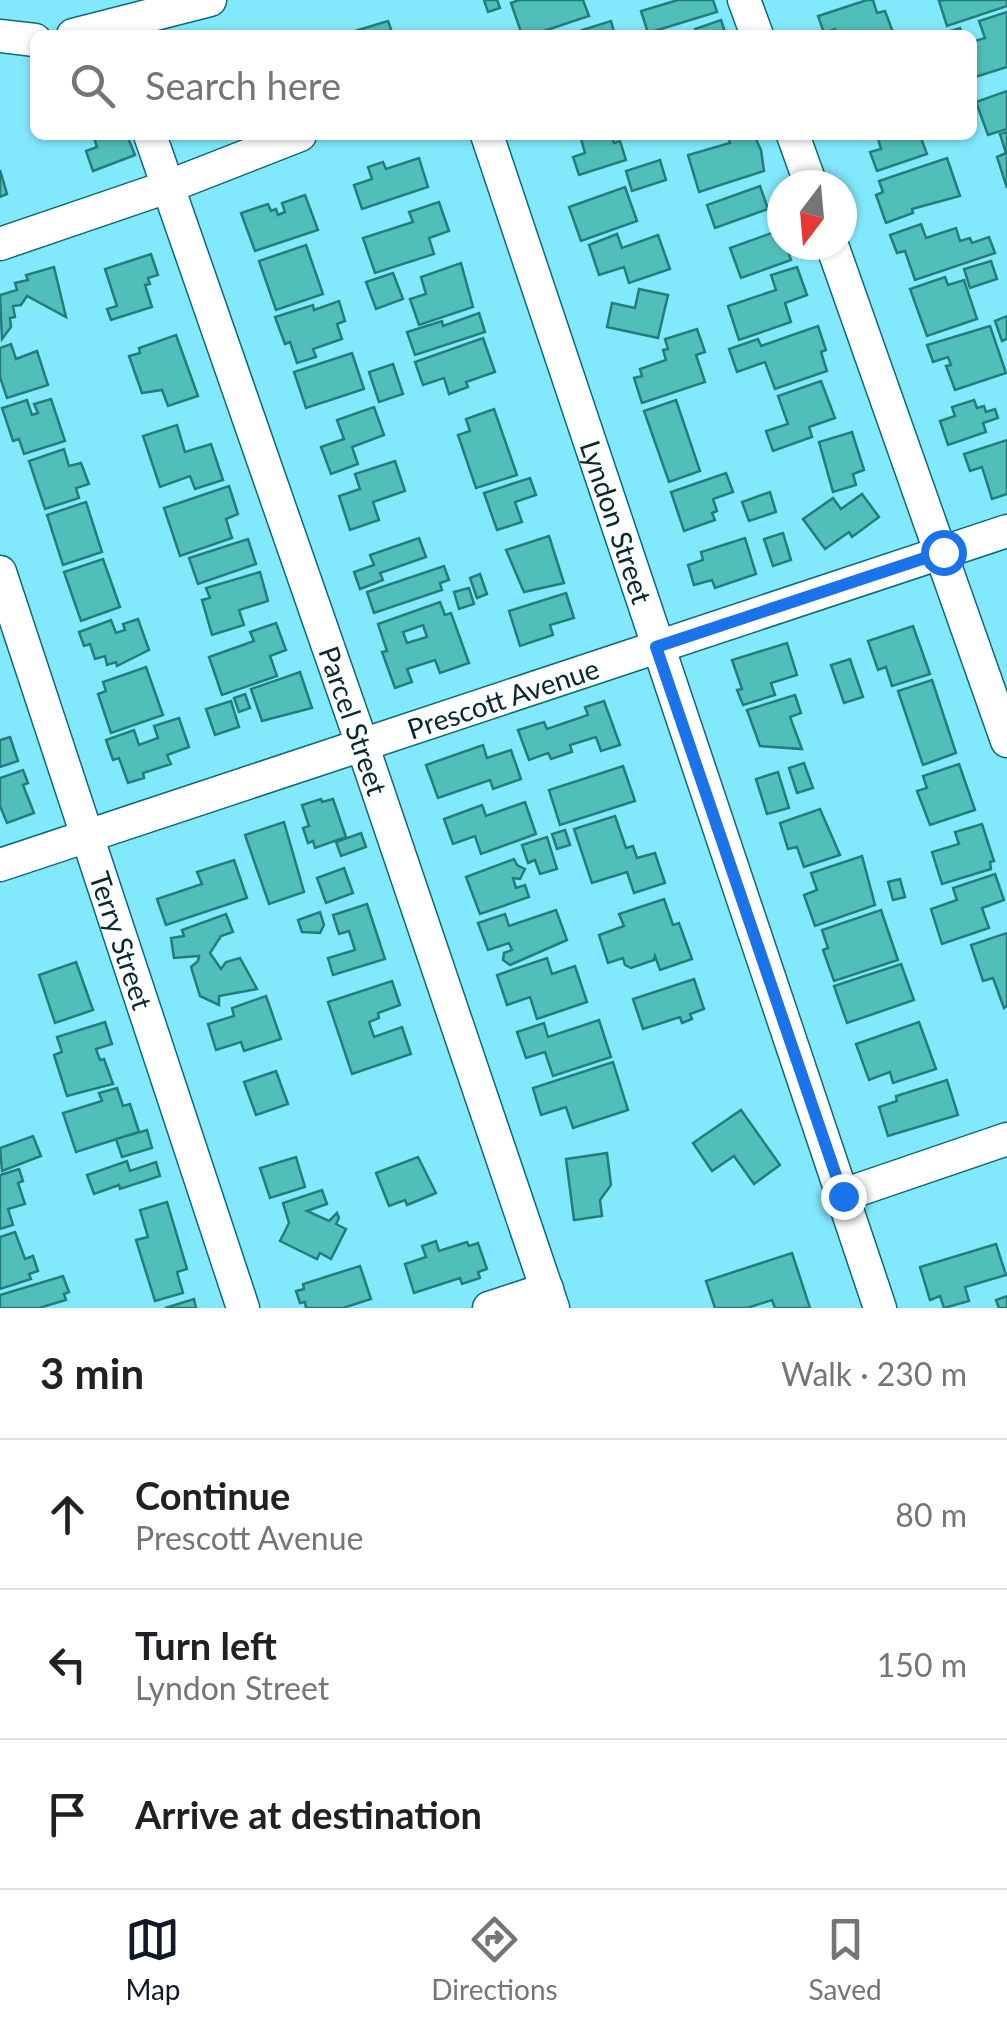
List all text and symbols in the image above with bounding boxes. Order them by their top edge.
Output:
search box [30,30,977,140]
icon: search [65,58,120,113]
text: Search here [145,62,341,108]
north arrow [767,170,857,260]
street label: Lyndon Street [573,436,660,608]
route start [921,530,967,576]
street label: Parcel Street [312,642,395,800]
street label: Prescott Avenue [403,651,603,746]
street label: Terry Street [83,867,160,1014]
route end [821,1174,867,1220]
text: 3 min [40,1348,144,1398]
text: Walk · 230 m [781,1354,967,1393]
text: Continue [135,1472,290,1518]
icon: ahead [40,1487,95,1542]
text: 80 m [895,1495,967,1534]
text: Prescott Avenue [135,1518,363,1557]
text: Turn left [135,1622,277,1668]
icon: left [40,1637,95,1692]
text: 150 m [877,1645,967,1684]
text: Lyndon Street [135,1668,329,1707]
icon: arrive [40,1787,95,1842]
text: Arrive at destination [135,1791,482,1837]
tab: Map [125,1912,181,2006]
tab: Directions [431,1912,558,2006]
tab: Saved [808,1912,882,2006]

